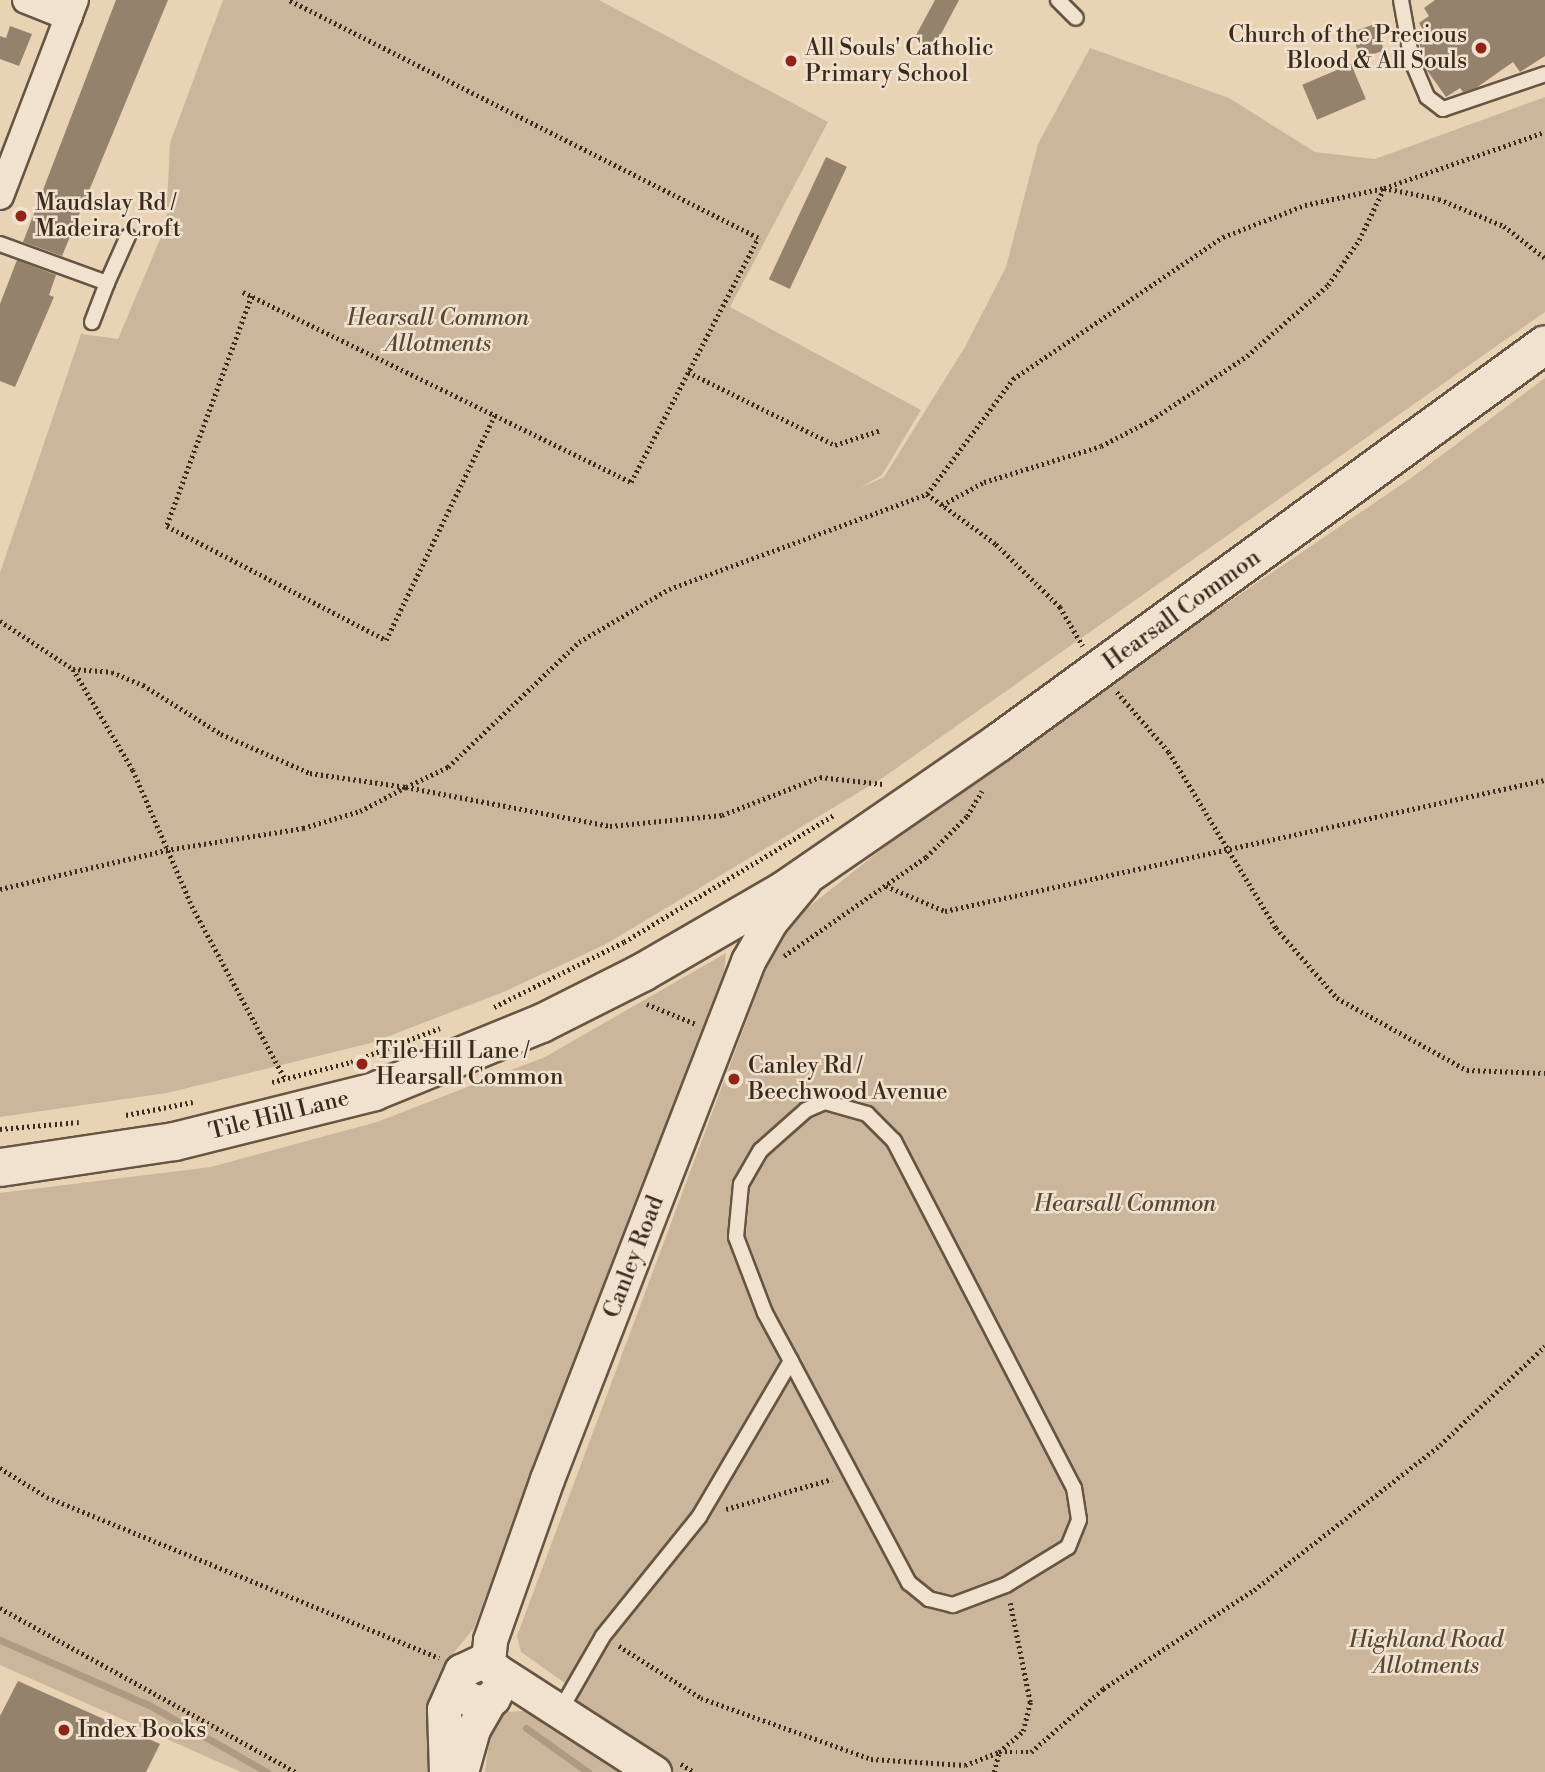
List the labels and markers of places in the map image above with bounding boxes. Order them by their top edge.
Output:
place label: Church of the Precious Blood & All Souls [1228,21,1467,75]
place label: All Souls' Catholic Primary School [805,34,994,88]
marker: Church of the Precious Blood & All Souls [1473,40,1489,56]
marker: All Souls' Catholic Primary School [783,53,799,69]
place label: Maudslay Rd / Madeira Croft [35,189,181,243]
marker: Maudslay Rd / Madeira Croft [13,208,29,224]
place label: Tile Hill Lane / Hearsall Common [376,1037,563,1091]
place label: Canley Rd / Beechwood Avenue [748,1052,948,1106]
marker: Tile Hill Lane / Hearsall Common [354,1056,370,1072]
marker: Canley Rd / Beechwood Avenue [726,1071,742,1087]
place label: Index Books [78,1716,206,1744]
marker: Index Books [56,1722,72,1738]

